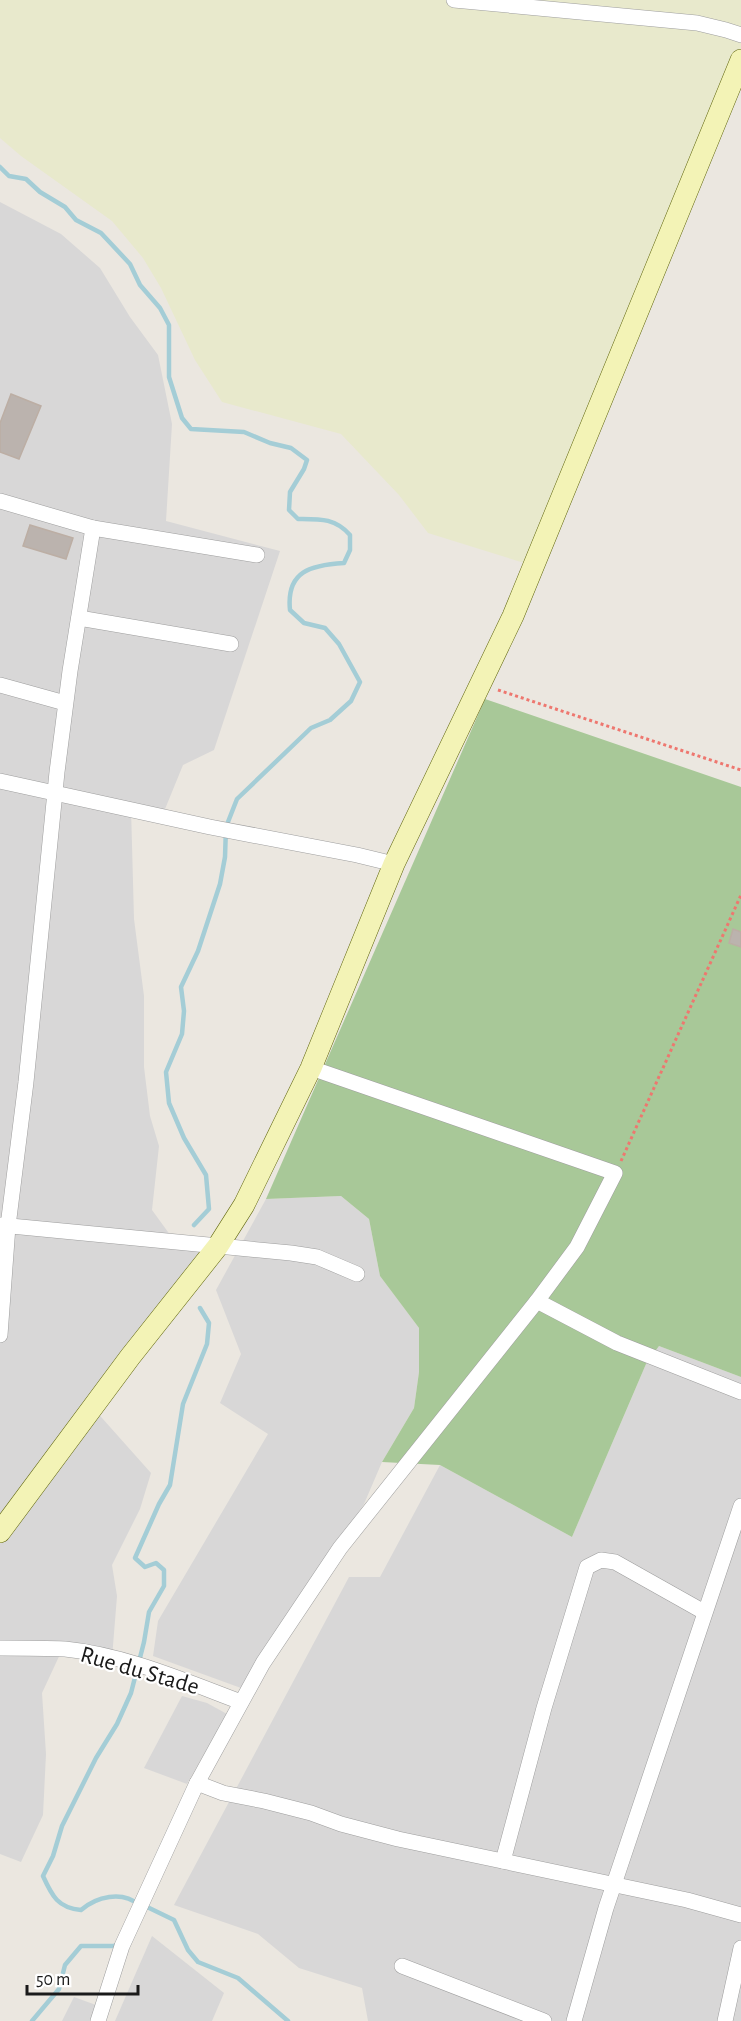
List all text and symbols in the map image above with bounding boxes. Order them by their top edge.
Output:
street label: Rue du Stade [78,1643,202,1699]
scale bar [27,1958,138,1996]
text: 50 m [36,1971,70,1989]

